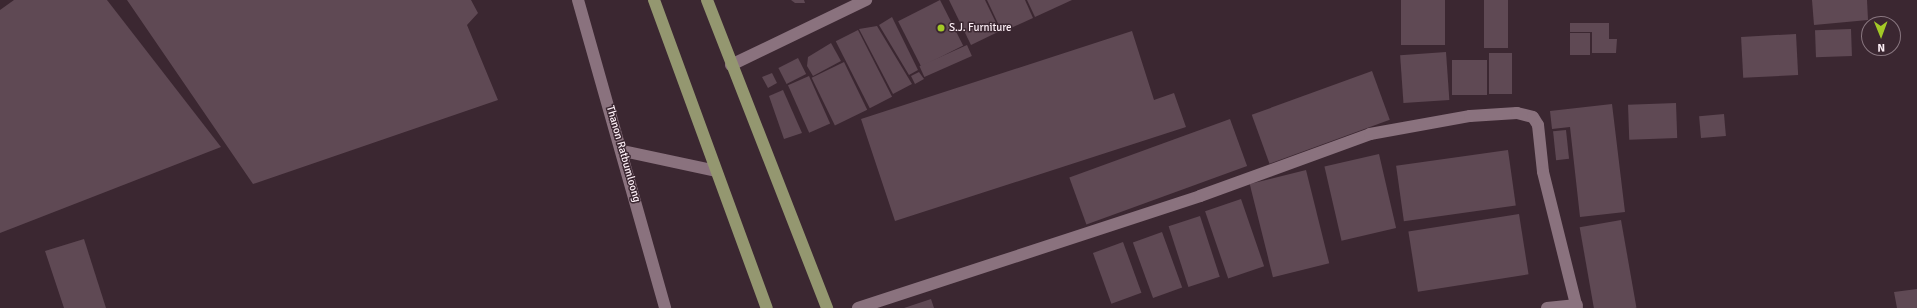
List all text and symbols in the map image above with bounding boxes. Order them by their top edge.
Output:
north arrow [1861,16,1901,56]
place label: S.J. Furniture [949,21,1012,35]
marker: S.J. Furniture [936,23,946,33]
text: N [1877,41,1885,54]
street label: Thanon Ratbumloong [603,104,643,204]

